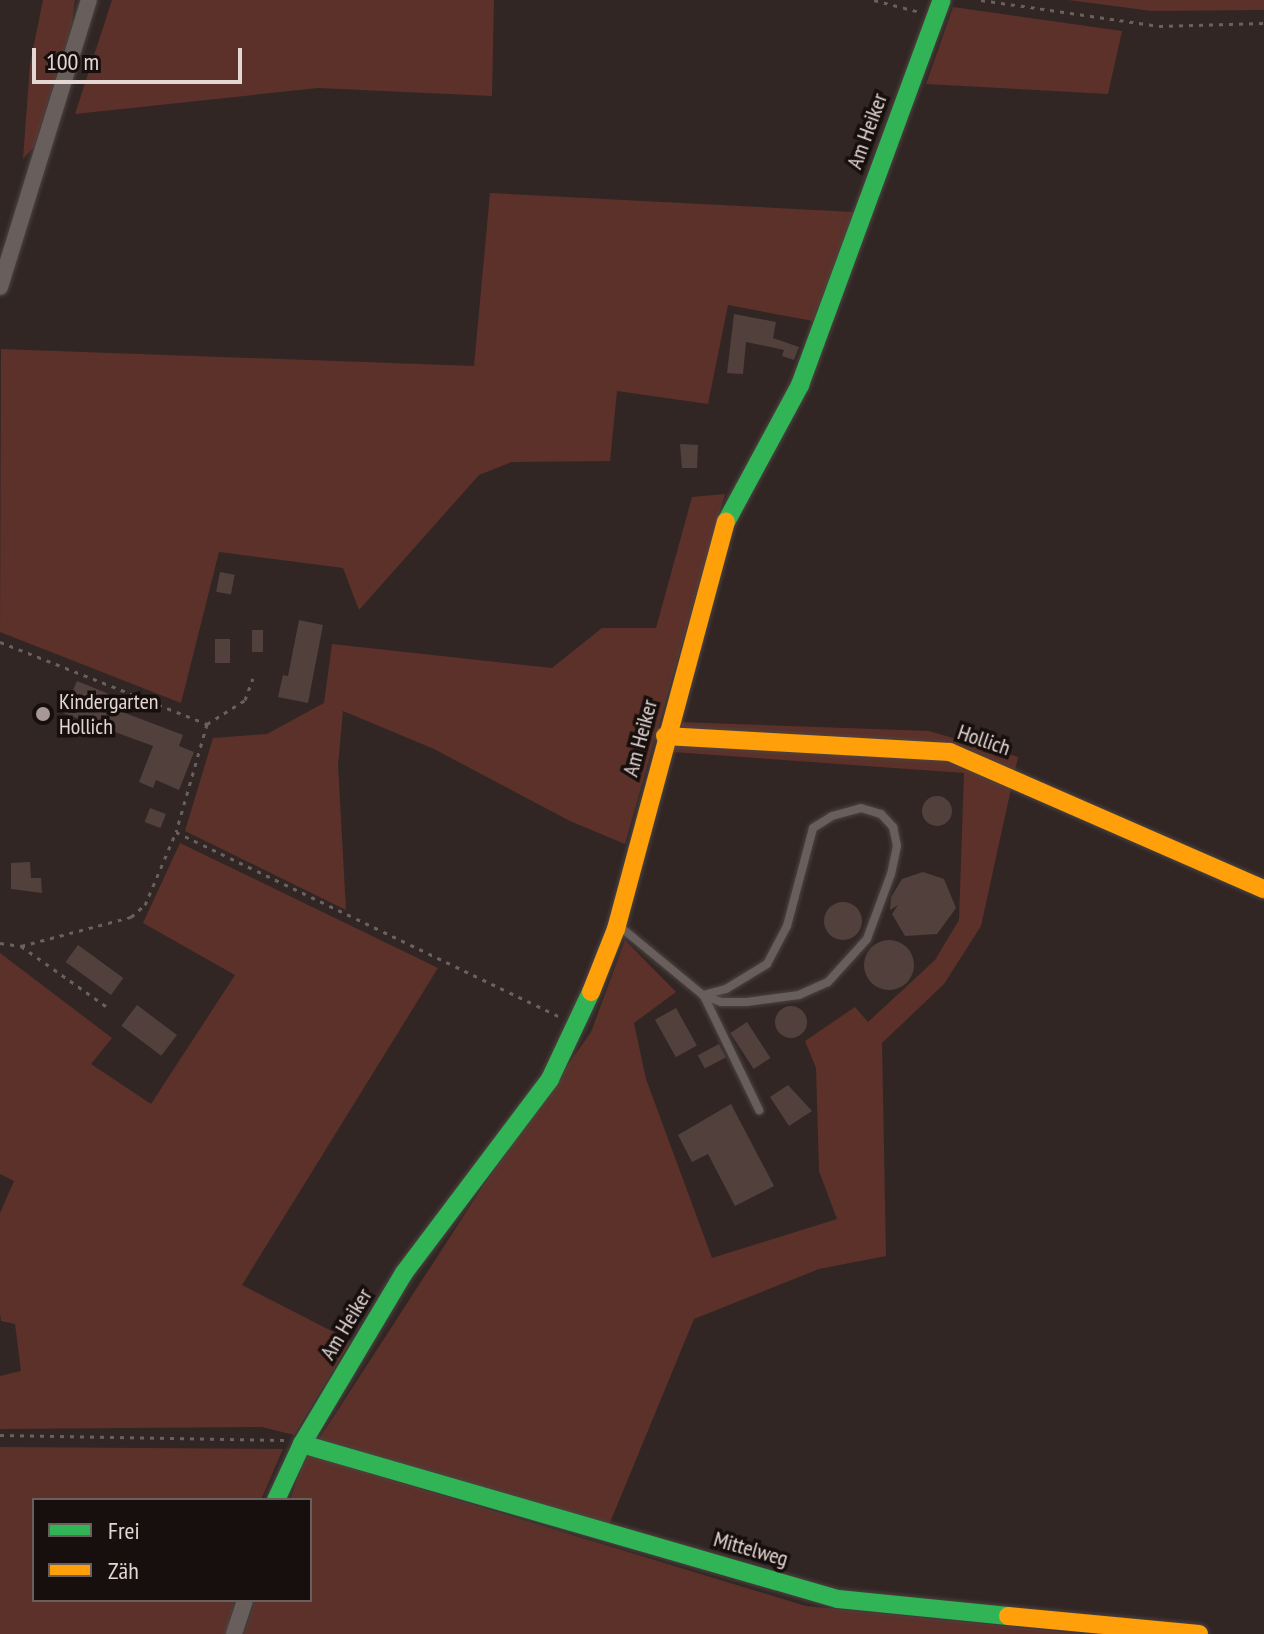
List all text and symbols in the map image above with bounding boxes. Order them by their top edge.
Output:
scale bar [36,32,246,82]
text: 100 m [46,46,99,77]
street label: Am Heiker [841,90,893,172]
place label: Kindergarten Hollich [59,688,158,740]
street label: Am Heiker [617,697,663,779]
marker: Kindergarten Hollich [34,705,52,723]
street label: Hollich [954,719,1014,761]
street label: Am Heiker [314,1284,378,1364]
legend [32,1498,312,1602]
text: Frei [108,1515,140,1546]
street label: Mittelweg [711,1526,791,1572]
text: Zäh [108,1555,139,1586]

